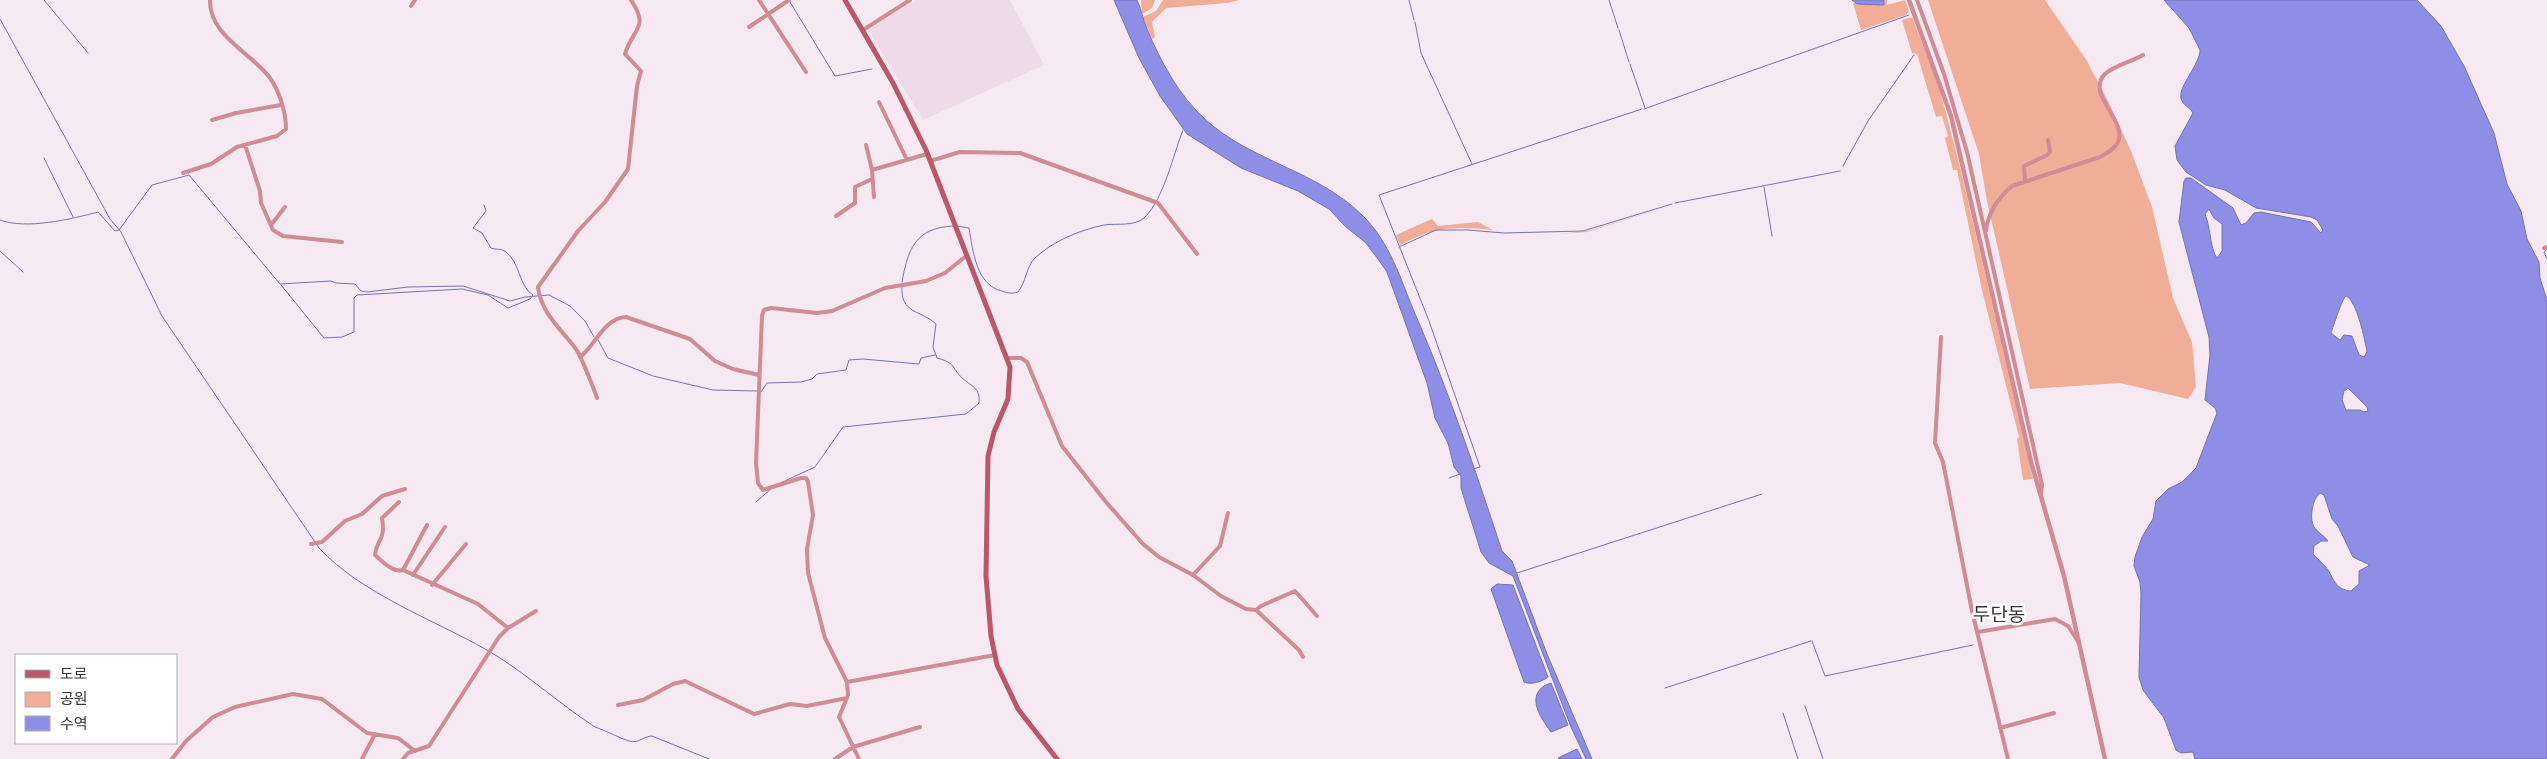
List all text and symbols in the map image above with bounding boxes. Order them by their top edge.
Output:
district label: 두단동 [1973,602,2025,626]
legend [15,654,178,744]
text: 도로 [60,664,88,683]
text: 공원 [60,689,88,708]
text: 수역 [60,714,88,733]

